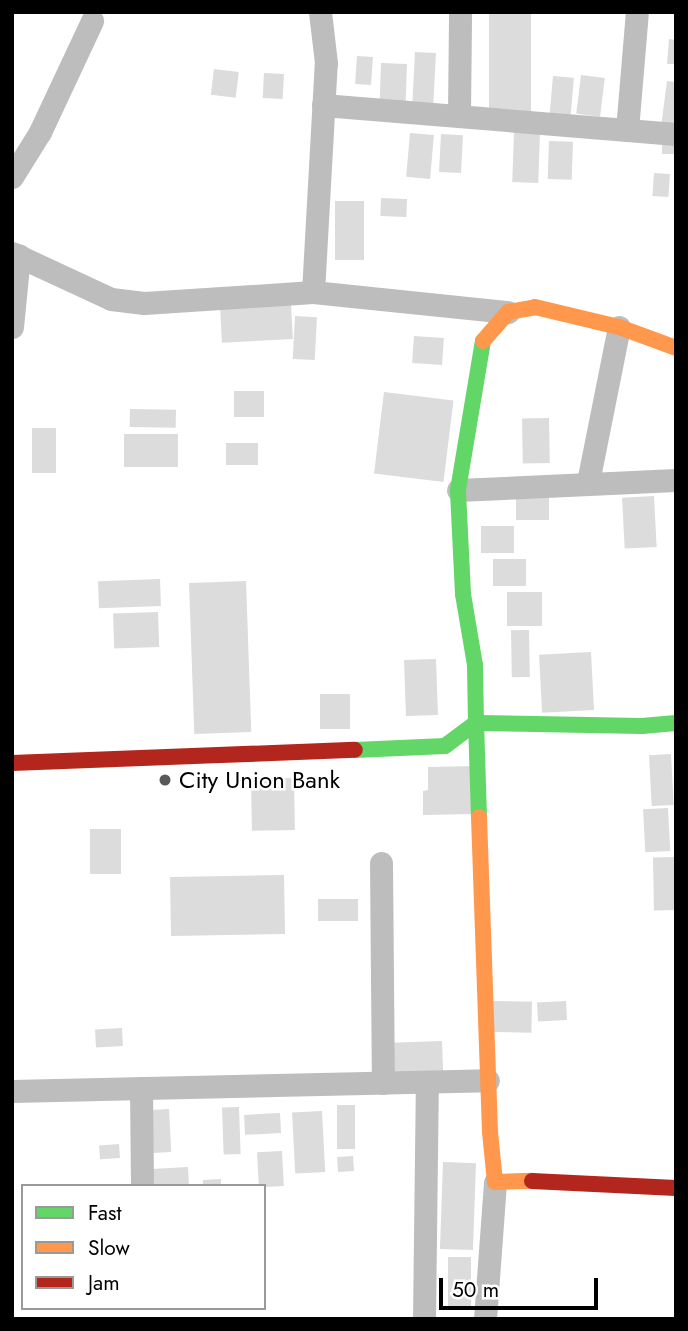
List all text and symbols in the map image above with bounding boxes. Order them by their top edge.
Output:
place label: City Union Bank [179,766,340,794]
marker: City Union Bank [157,772,173,788]
legend [21,1184,266,1310]
text: Fast [88,1198,121,1228]
text: Slow [88,1233,130,1263]
scale bar [443,1264,602,1308]
text: Jam [88,1268,120,1298]
text: 50 m [452,1275,499,1305]

